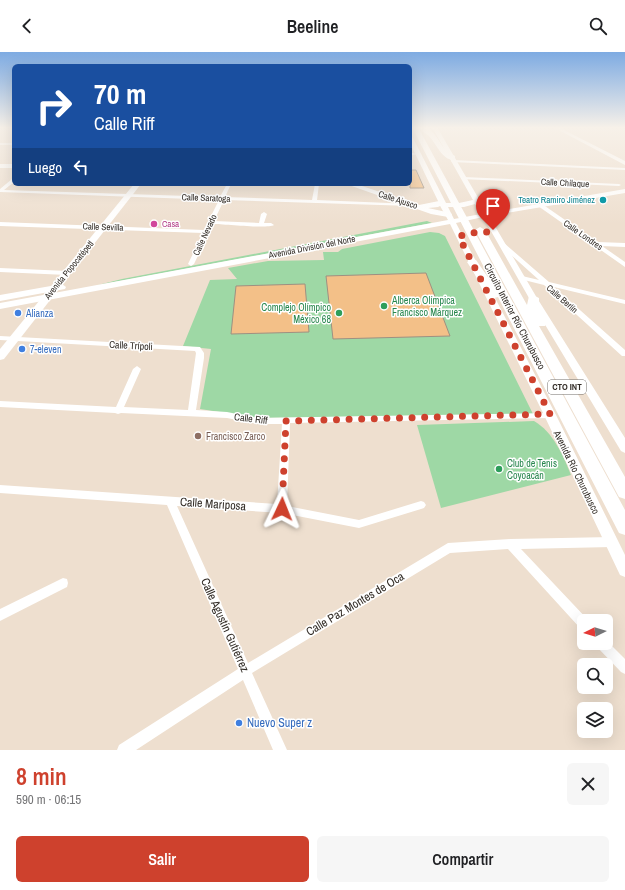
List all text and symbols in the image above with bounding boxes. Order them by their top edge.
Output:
text: Beeline [287,14,338,39]
icon: back [16,15,38,37]
icon: search [587,15,609,37]
text: 70 m [94,75,146,113]
icon: right [28,80,80,132]
text: Calle Riff [94,111,154,136]
icon: left [70,156,92,178]
text: Luego [28,157,62,178]
street label: Calle Chilaque [541,176,589,190]
street label: Calle Ajusco [377,188,419,212]
pin [476,189,510,230]
street label: Calle Saratoga [181,191,231,205]
place label: Teatro Ramiro Jiménez [518,194,595,206]
icon: arrive [482,195,504,217]
marker: Teatro Ramiro Jiménez [598,195,608,205]
street label: Calle Nevado [190,212,220,258]
street label: Calle Londres [561,217,605,253]
place label: Casa [162,218,179,230]
marker: Casa [149,219,159,229]
street label: Calle Sevilla [82,220,124,234]
street label: Avenida División del Norte [267,233,356,261]
street label: Avenida Popocatépetl [41,238,97,303]
street label: Circuito Interior Río Churubusco [481,261,548,372]
street label: Calle Berlín [544,282,580,316]
place label: Alberca Olímpica Francisco Márquez [391,294,462,319]
place label: Complejo Olímpico México 68 [261,301,331,326]
marker: Alberca Olímpica Francisco Márquez [379,301,389,311]
place label: Alianza [25,307,54,320]
marker: Alianza [13,308,23,318]
marker: Complejo Olímpico México 68 [334,308,344,318]
street label: Calle Trípoli [109,338,153,353]
place label: 7-eleven [30,343,61,356]
marker: 7-eleven [17,344,27,354]
road number: CTO INT [548,380,586,394]
street label: Calle Riff [233,410,269,427]
street label: Avenida Río Churubusco [550,427,603,517]
place label: Francisco Zarco [206,430,266,443]
marker: Francisco Zarco [193,431,203,441]
place label: Club de Tenis Coyoacán [507,457,557,482]
marker: Club de Tenis Coyoacán [494,464,504,474]
position arrow [261,488,303,530]
street label: Calle Mariposa [179,494,247,514]
street label: Calle Paz Montes de Oca [303,568,407,640]
street label: Calle Agustín Gutiérrez [197,575,253,675]
north arrow [577,614,613,650]
map controls [577,614,613,738]
button: search [577,658,613,694]
button: layers [577,702,613,738]
place label: Nuevo Super z [247,715,312,731]
marker: Nuevo Super z [234,718,244,728]
text: 8 min [16,760,67,792]
button: close [567,763,609,805]
text: 590 m · 06:15 [16,791,81,808]
button: Salir [16,836,309,882]
button: Compartir [317,836,609,882]

